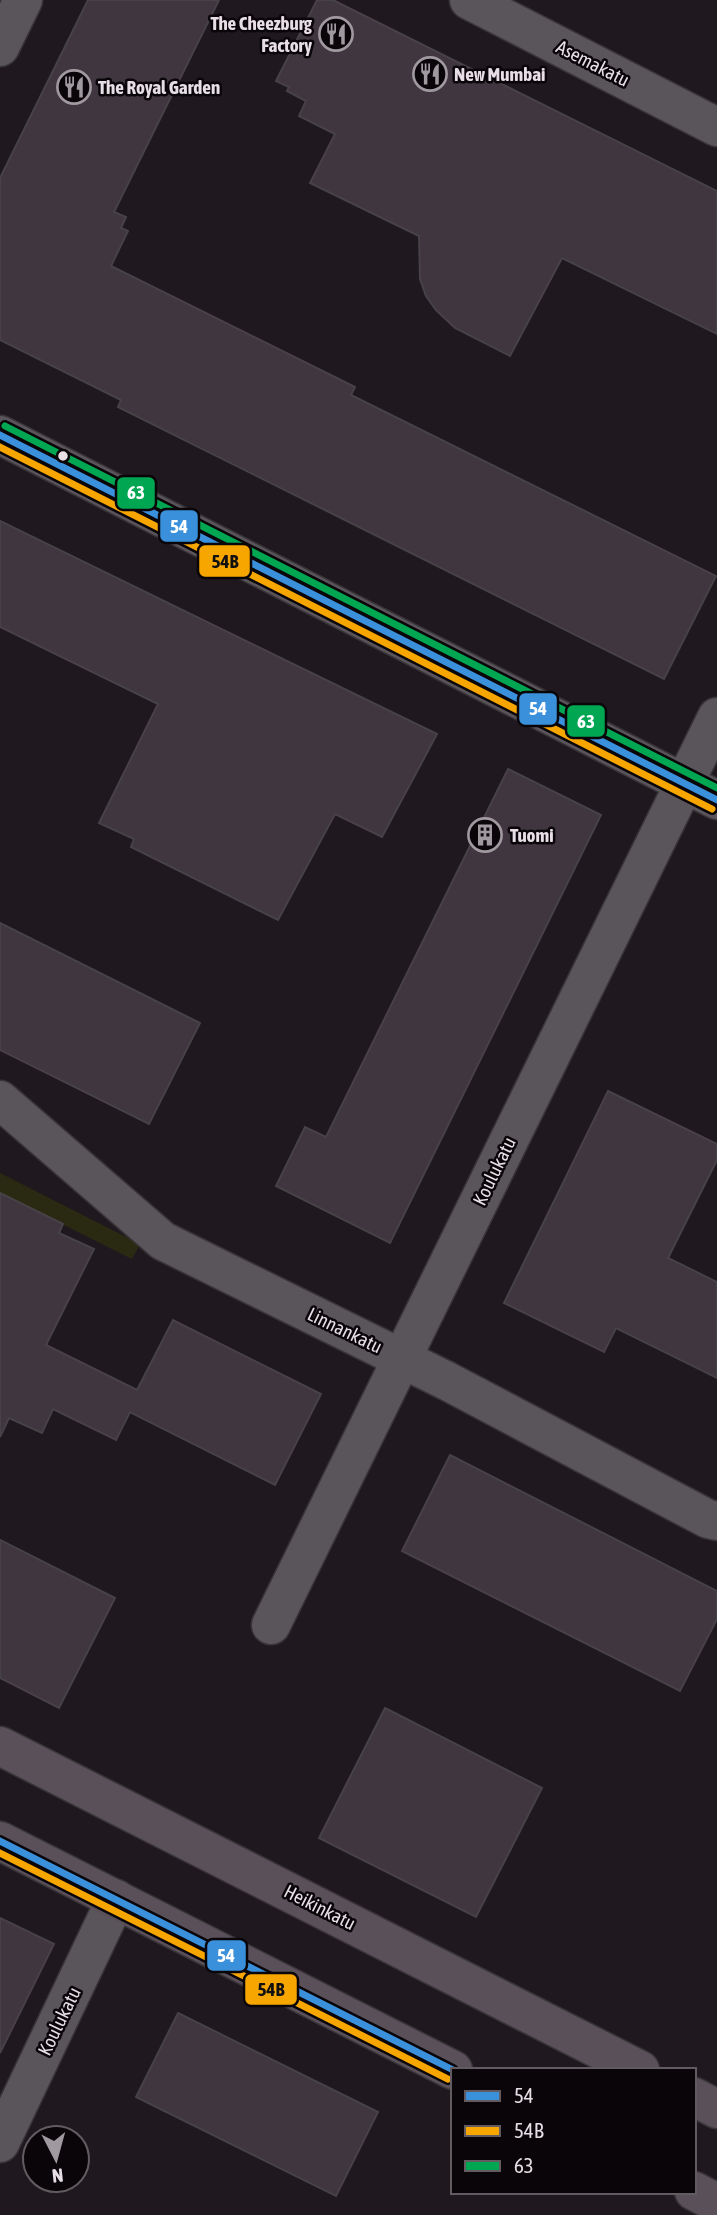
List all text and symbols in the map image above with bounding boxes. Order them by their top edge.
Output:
place label: The Cheezburg Factory [210,12,313,56]
restaurant icon: The Cheezburg Factory [317,15,355,53]
street label: Asemakatu [553,35,633,91]
restaurant icon: New Mumbai [411,55,449,93]
place label: New Mumbai [454,63,545,85]
restaurant icon: The Royal Garden [55,68,93,106]
place label: The Royal Garden [98,76,220,98]
unlabelled marker [56,449,70,463]
line badge: 63 [116,476,156,510]
text: 63 [127,481,145,503]
line badge: 54 [159,509,199,543]
text: 54 [170,515,188,537]
line badge: 54B [198,544,251,578]
text: 54B [212,550,238,572]
line badge: 54 [518,692,558,726]
text: 54 [529,697,547,719]
line badge: 63 [566,704,606,738]
text: 63 [577,710,595,732]
building icon: Tuomi [466,816,504,854]
place label: Tuomi [510,824,554,846]
street label: Koulukatu [468,1133,520,1209]
street label: Linnankatu [304,1303,386,1357]
street label: Heikinkatu [281,1880,359,1934]
line badge: 54 [206,1939,247,1972]
text: 54 [217,1944,235,1966]
line badge: 54B [244,1973,298,2006]
text: 54B [258,1978,284,2000]
street label: Koulukatu [33,1983,85,2059]
legend [451,2068,696,2194]
text: 54 [514,2083,534,2107]
text: 54B [514,2118,544,2142]
north arrow [21,2124,91,2194]
text: 63 [514,2153,534,2177]
text: N [51,2164,65,2187]

